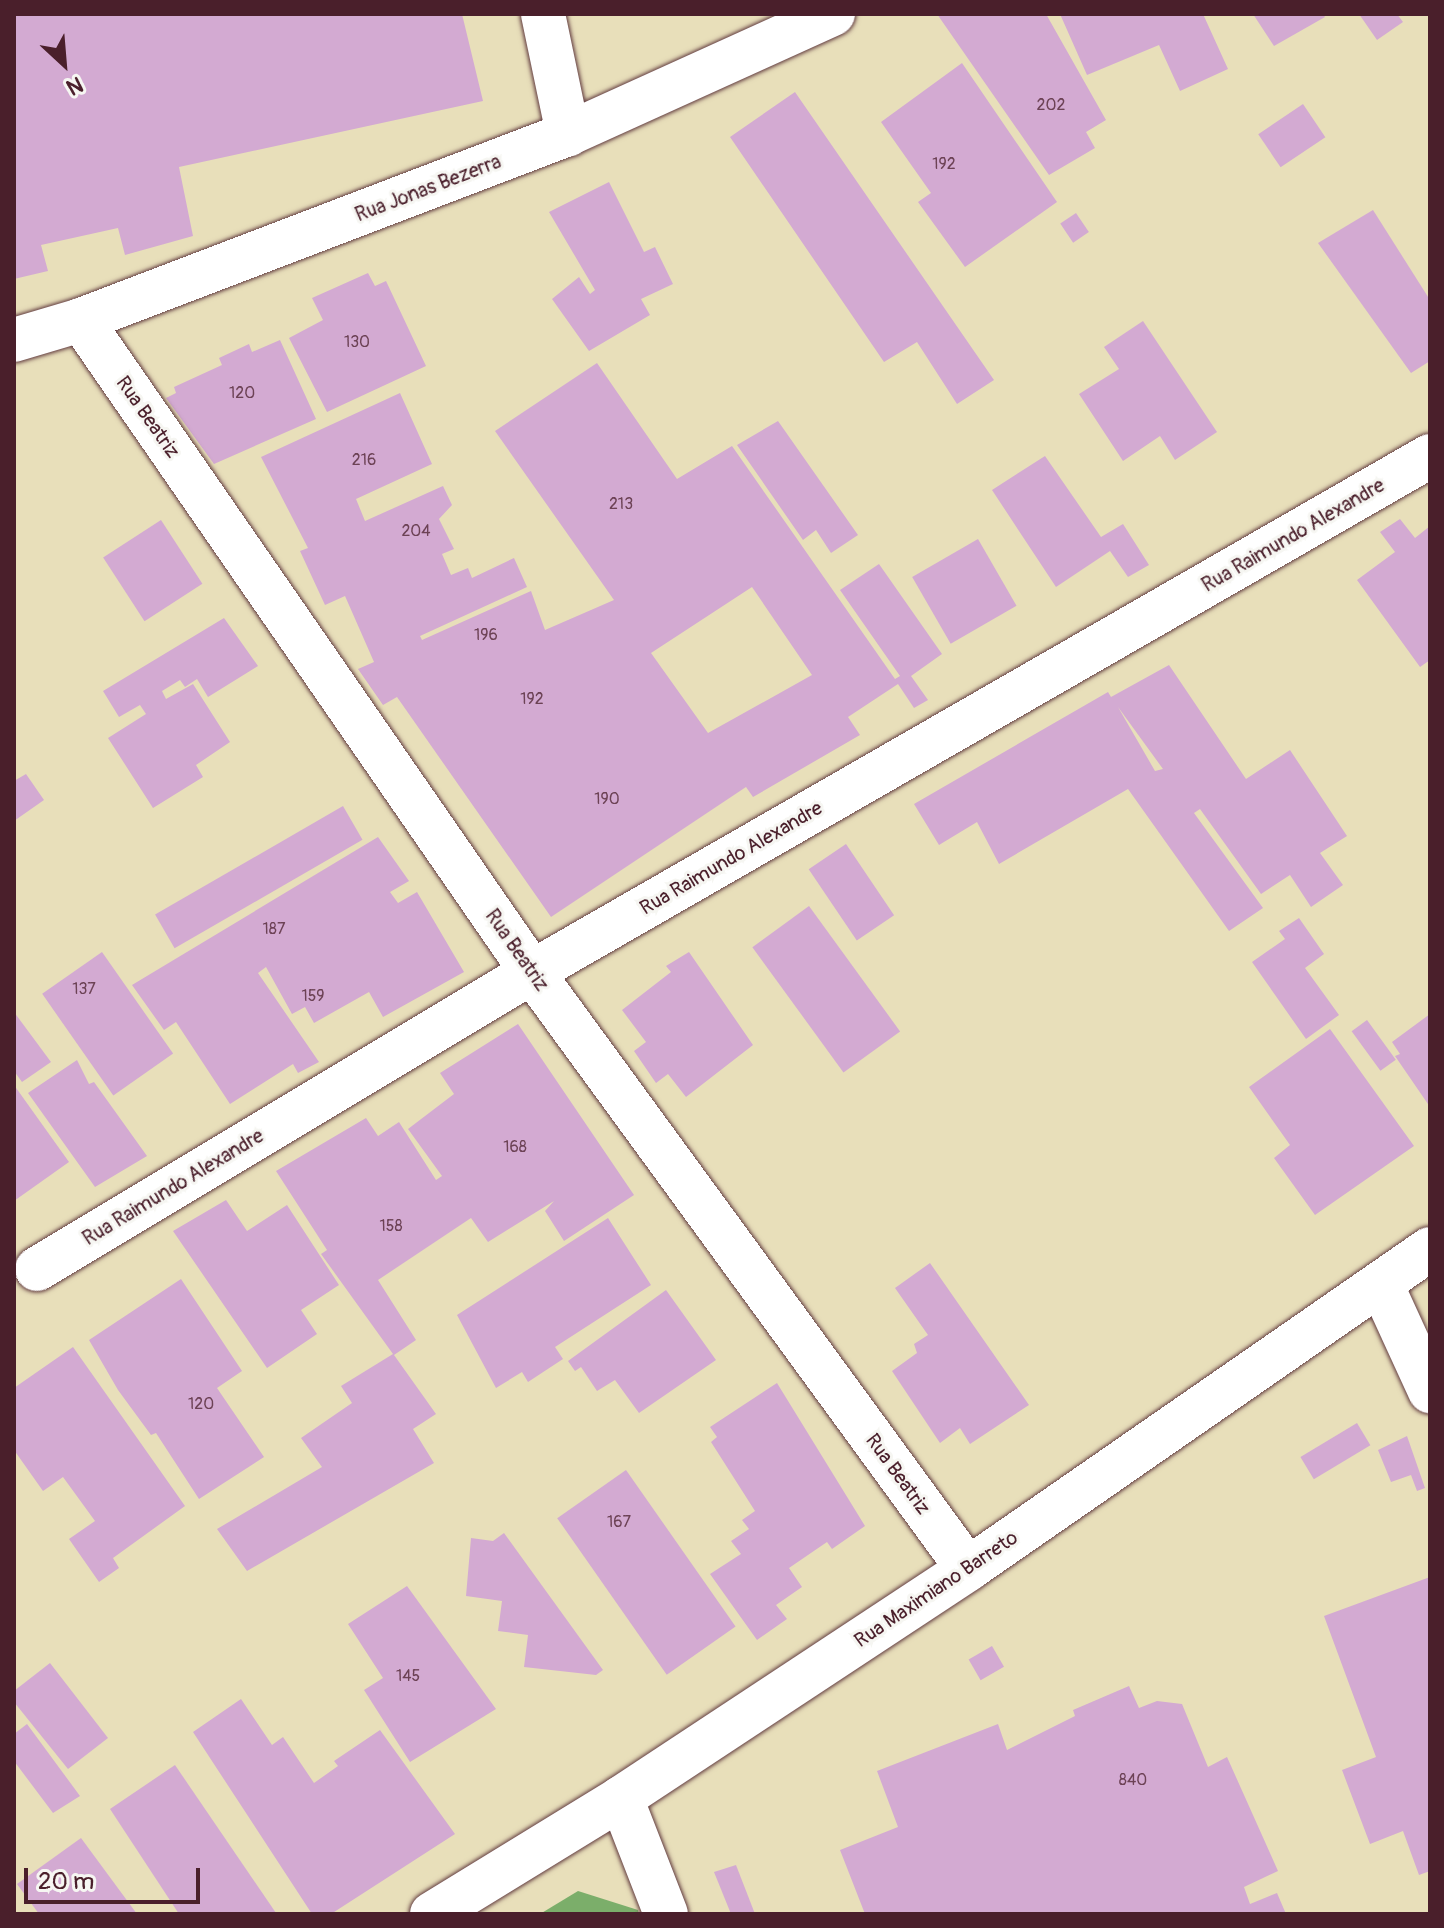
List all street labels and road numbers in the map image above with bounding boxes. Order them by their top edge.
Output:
street label: Rua Jonas Bezerra [352,149,504,227]
street label: Rua Beatriz [111,371,185,463]
street label: Rua Raimundo Alexandre [1197,473,1389,597]
street label: Rua Raimundo Alexandre [635,796,827,920]
street label: Rua Beatriz [480,904,554,996]
street label: Rua Raimundo Alexandre [78,1123,268,1251]
street label: Rua Beatriz [861,1429,935,1519]
street label: Rua Maximiano Barreto [850,1525,1022,1653]

